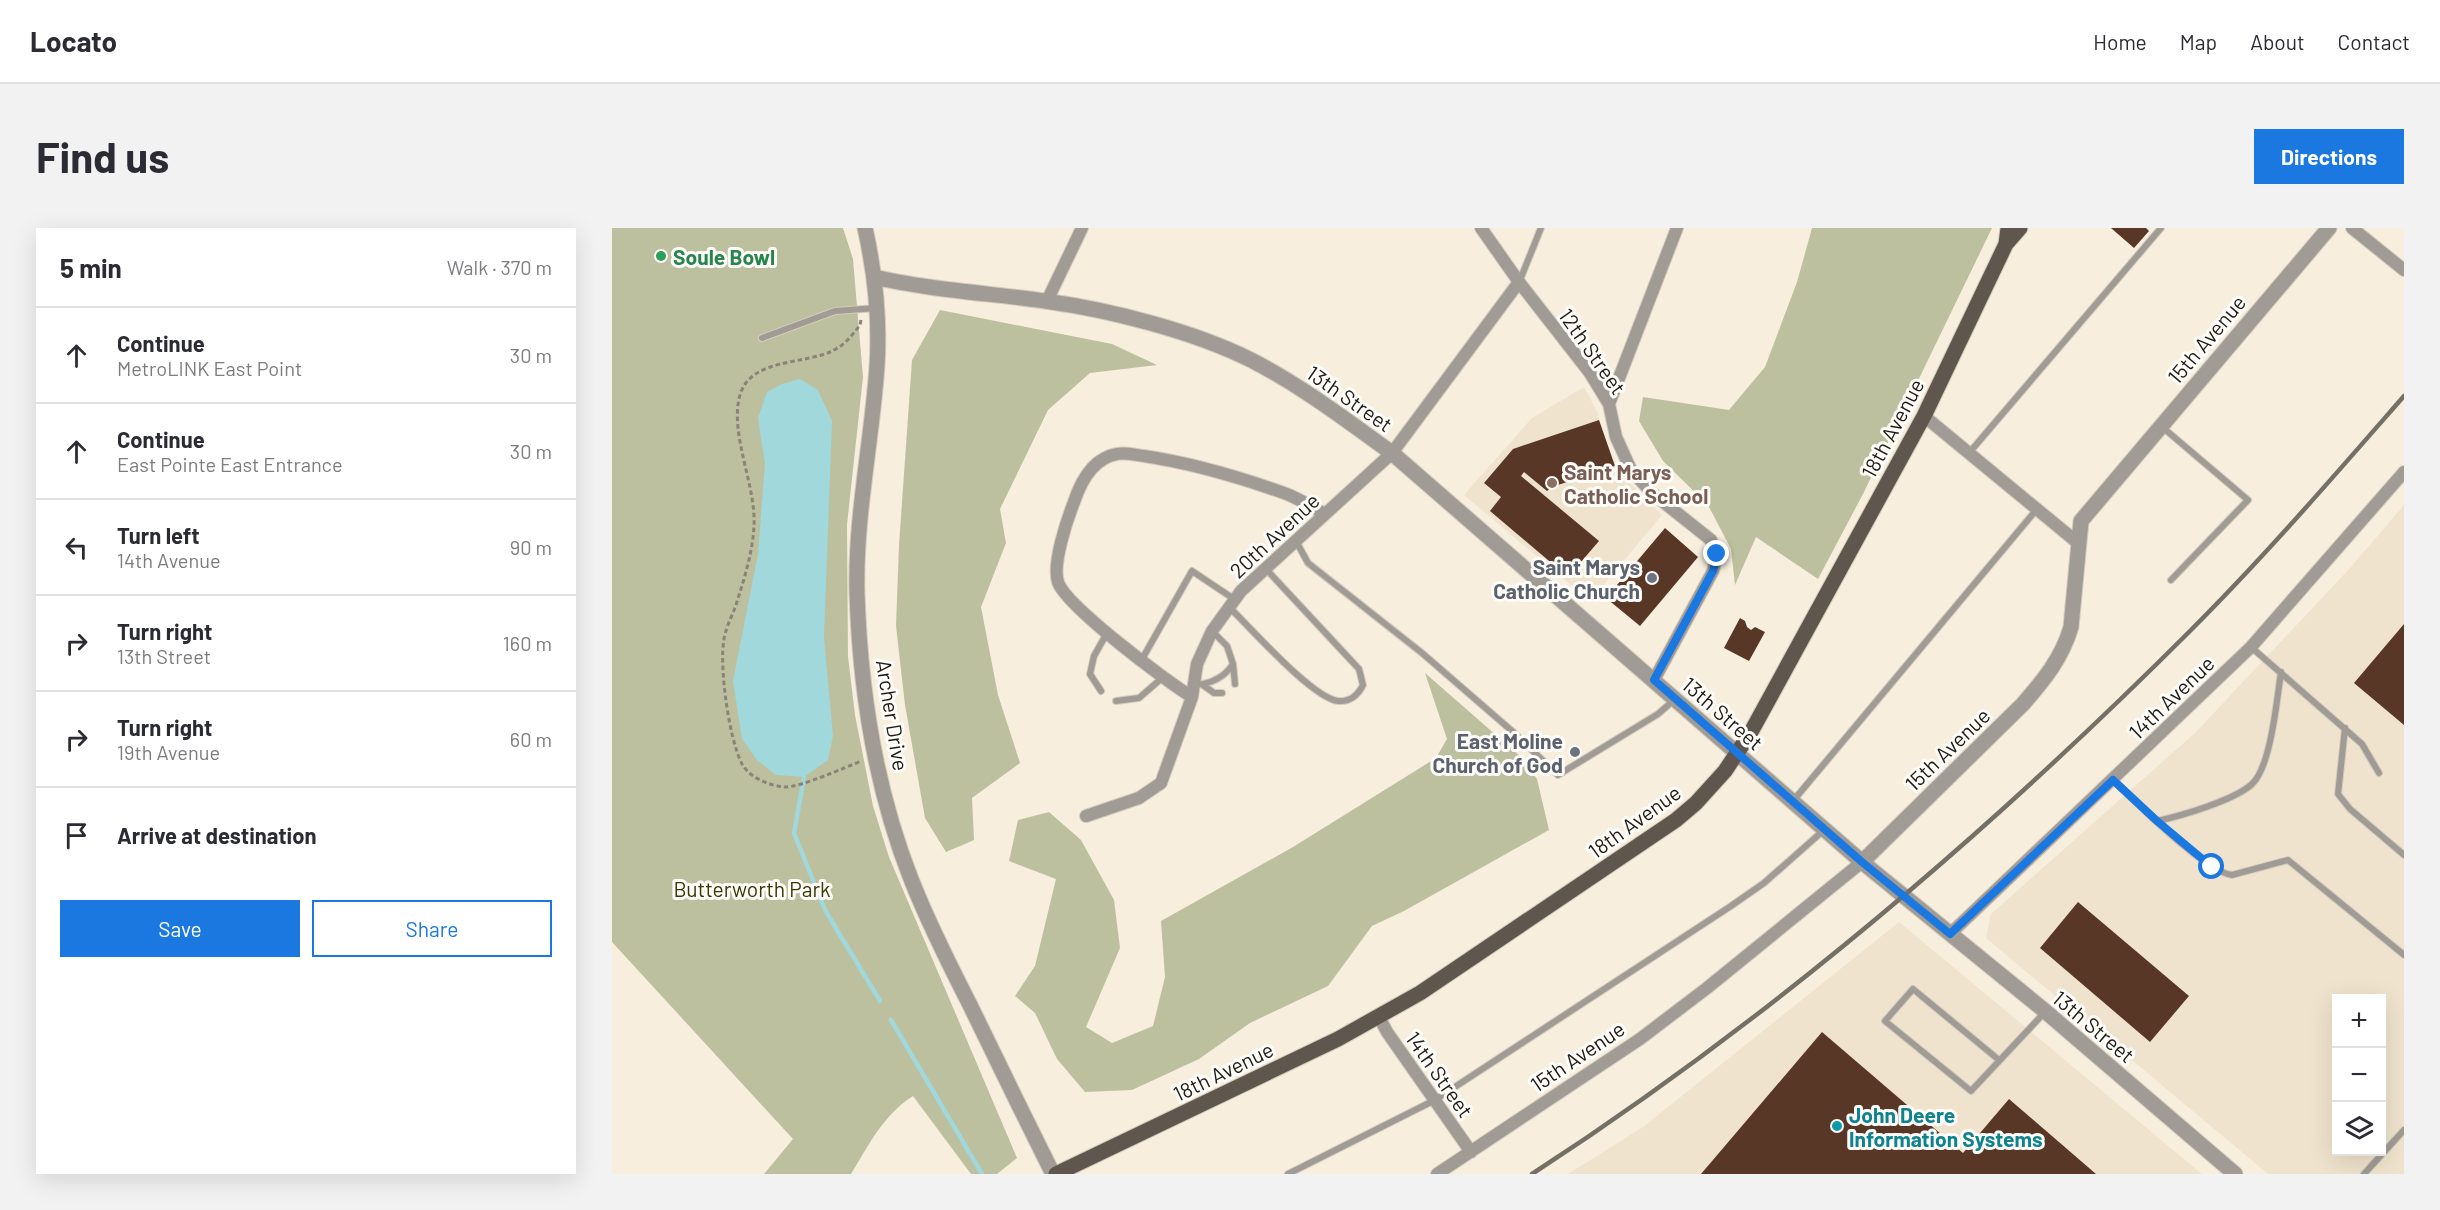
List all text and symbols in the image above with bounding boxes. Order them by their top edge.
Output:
text: Locato [30,24,117,58]
text: Home [2093,29,2147,54]
text: Map [2180,29,2217,54]
text: About [2250,29,2305,54]
text: Contact [2338,29,2410,54]
button: Directions [2254,129,2404,184]
text: Find us [36,131,169,181]
place label: Soule Bowl [673,244,775,269]
marker: Soule Bowl [654,249,668,263]
text: 5 min [60,252,122,283]
text: Walk · 370 m [447,255,552,279]
street label: 15th Avenue [2162,290,2250,388]
street label: 12th Street [1554,303,1632,399]
text: Continue [117,330,205,356]
icon: ahead [60,339,93,372]
text: 30 m [510,343,552,367]
text: MetroLINK East Point [117,356,302,380]
street label: 13th Street [1302,359,1398,437]
street label: 18th Avenue [1856,374,1928,482]
text: Continue [117,426,205,452]
icon: ahead [60,435,93,468]
text: 30 m [510,439,552,463]
text: East Pointe East Entrance [117,452,343,476]
place label: Saint Marys Catholic School [1564,459,1708,508]
marker: Saint Marys Catholic School [1545,476,1559,490]
street label: 20th Avenue [1224,487,1324,583]
text: Turn left [117,522,200,548]
icon: left [60,531,93,564]
text: 90 m [510,535,552,559]
route end [1703,540,1729,566]
text: 14th Avenue [117,548,221,572]
place label: Saint Marys Catholic Church [1493,554,1640,603]
marker: Saint Marys Catholic Church [1645,571,1659,585]
text: Turn right [117,618,212,644]
icon: right [60,627,93,660]
text: 160 m [503,631,552,655]
text: 13th Street [117,644,211,668]
street label: 14th Avenue [2123,650,2219,744]
street label: Archer Drive [872,658,914,772]
street label: 13th Street [1678,671,1768,755]
street label: 15th Avenue [1899,702,1995,796]
text: Turn right [117,714,212,740]
icon: right [60,723,93,756]
text: 60 m [510,727,552,751]
place label: East Moline Church of God [1432,728,1563,777]
text: 19th Avenue [117,740,220,764]
marker: East Moline Church of God [1568,745,1582,759]
street label: 18th Avenue [1583,779,1685,863]
icon: arrive [60,819,93,852]
text: Arrive at destination [117,822,316,848]
route start [2198,853,2224,879]
park label: Butterworth Park [673,876,831,901]
button: Save [60,900,300,957]
button: Share [312,900,552,957]
street label: 13th Street [2048,985,2140,1067]
map controls [2332,994,2386,1156]
button: + [2332,994,2386,1048]
street label: 15th Avenue [1525,1015,1629,1097]
street label: 14th Street [1401,1026,1479,1122]
street label: 18th Avenue [1169,1036,1277,1106]
button: − [2332,1048,2386,1102]
place label: John Deere Information Systems [1849,1102,2043,1151]
button: layers [2332,1102,2386,1156]
marker: John Deere Information Systems [1830,1119,1844,1133]

